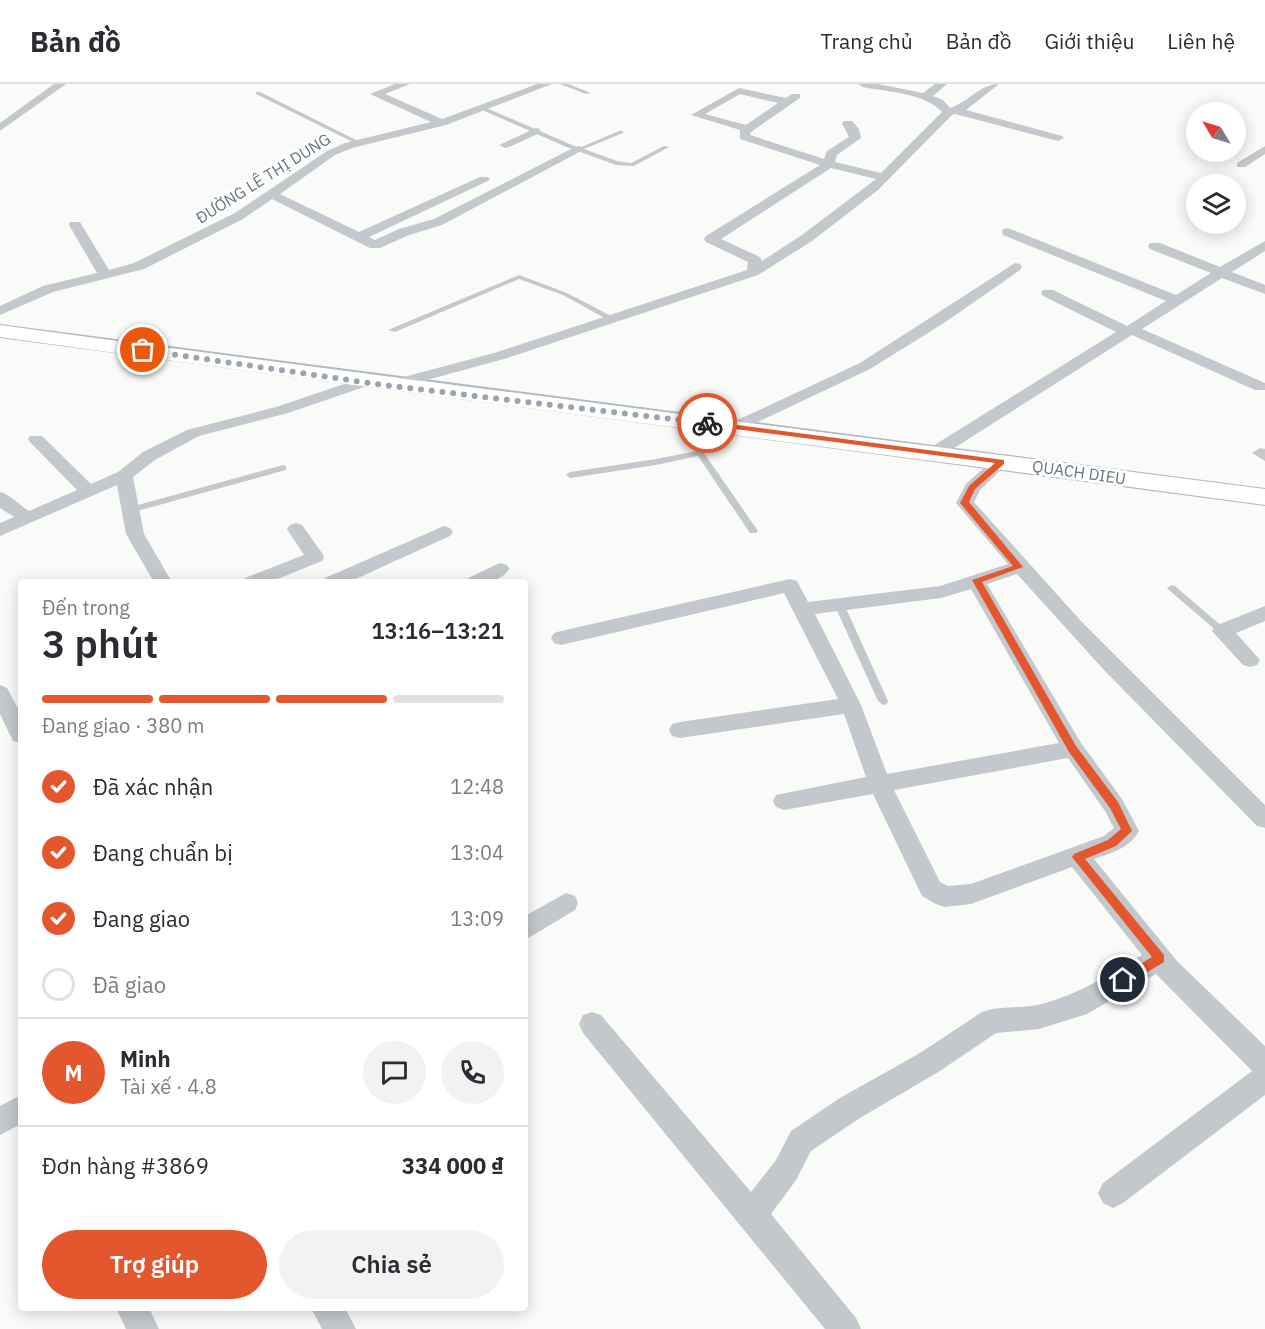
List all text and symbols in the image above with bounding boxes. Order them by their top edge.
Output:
text: Bản đồ [30,23,121,60]
text: Trang chủ [820,27,913,55]
text: Bản đồ [946,27,1012,55]
text: Giới thiệu [1045,27,1134,55]
text: Liên hệ [1167,27,1235,55]
north arrow [1186,102,1246,162]
map controls [1186,102,1246,234]
street label: ĐƯỜNG LÊ THỊ DUNG [191,128,334,228]
button: layers [1186,174,1246,234]
pin [117,324,168,375]
icon: bag [126,333,159,366]
courier [677,393,737,453]
icon: bike [691,407,724,440]
street label: QUACH DIEU [1031,456,1127,488]
text: Đến trong [42,594,130,621]
text: 13:16–13:21 [371,616,504,645]
text: 3 phút [42,618,158,669]
text: Đang giao · 380 m [42,712,204,739]
icon: check [42,770,75,803]
text: Đã xác nhận [93,772,213,801]
text: 12:48 [450,773,504,800]
icon: check [42,836,75,869]
text: Đang chuẩn bị [93,838,233,867]
text: 13:04 [450,839,504,866]
icon: check [42,902,75,935]
text: Đang giao [93,904,190,933]
text: 13:09 [450,905,504,932]
pin [1097,954,1148,1005]
icon: home [1106,963,1139,996]
text: Đã giao [93,970,166,999]
button: chat [363,1041,426,1104]
button: phone [441,1041,504,1104]
text: Minh [120,1044,171,1073]
text: M [64,1058,83,1087]
text: Tài xế · 4.8 [120,1073,217,1100]
text: Đơn hàng #3869 [42,1151,209,1180]
text: 334 000 ₫ [402,1151,504,1180]
button: Trợ giúp [42,1230,267,1299]
button: Chia sẻ [279,1230,504,1299]

